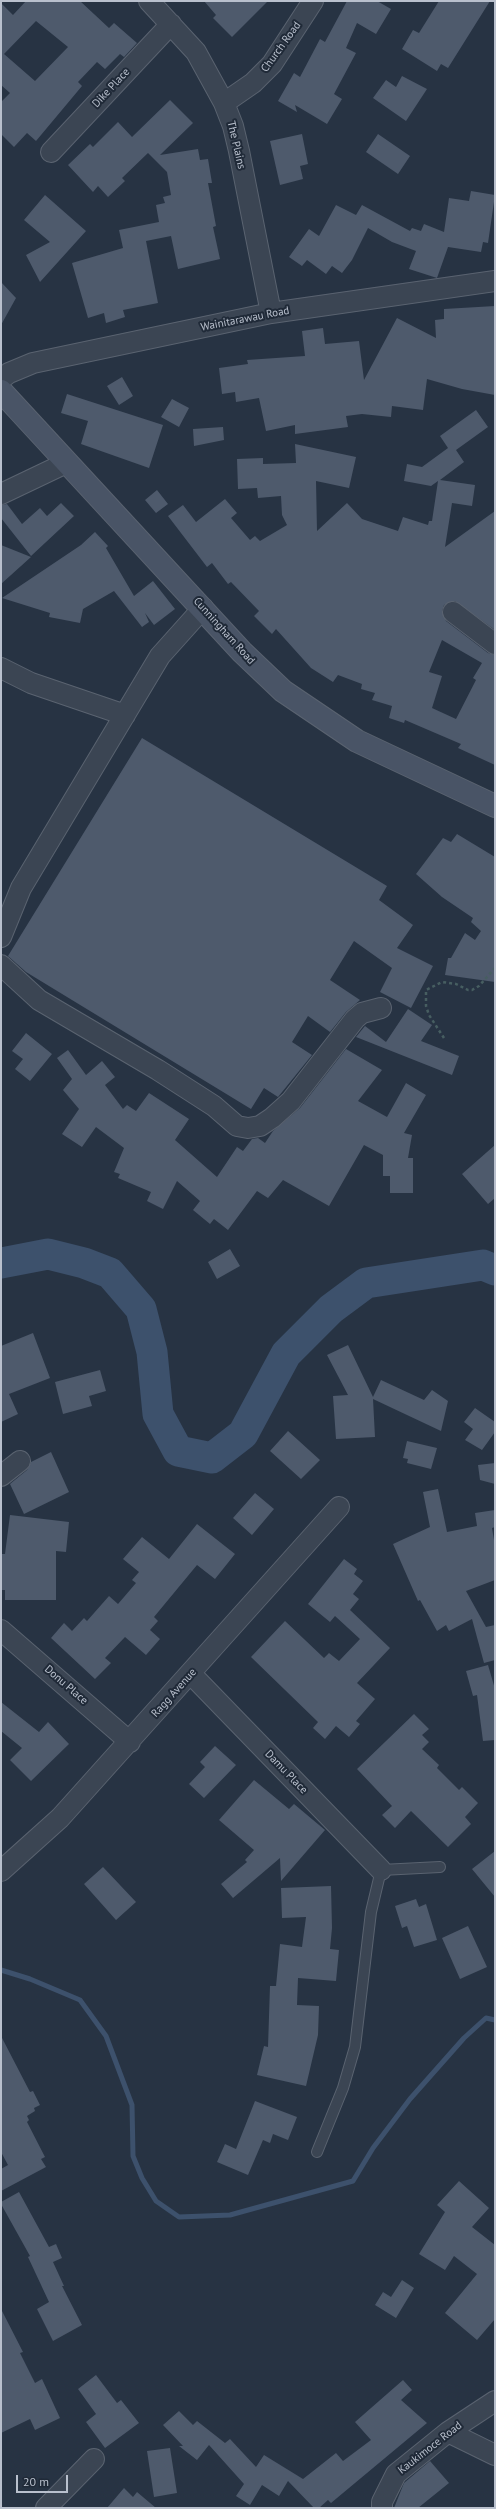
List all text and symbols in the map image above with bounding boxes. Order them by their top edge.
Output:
street label: Church Road [258,19,304,75]
street label: Dike Place [89,66,133,110]
street label: The Plains [224,120,248,170]
street label: Wainitarawau Road [200,304,290,334]
street label: Cunningham Road [190,595,258,667]
street label: Donu Place [42,1663,90,1707]
street label: Ragg Avenue [149,1666,199,1720]
street label: Damu Place [262,1747,310,1797]
street label: Kaukimoce Road [395,2419,465,2477]
scale bar [18,2467,70,2493]
text: 20 m [23,2474,49,2489]

